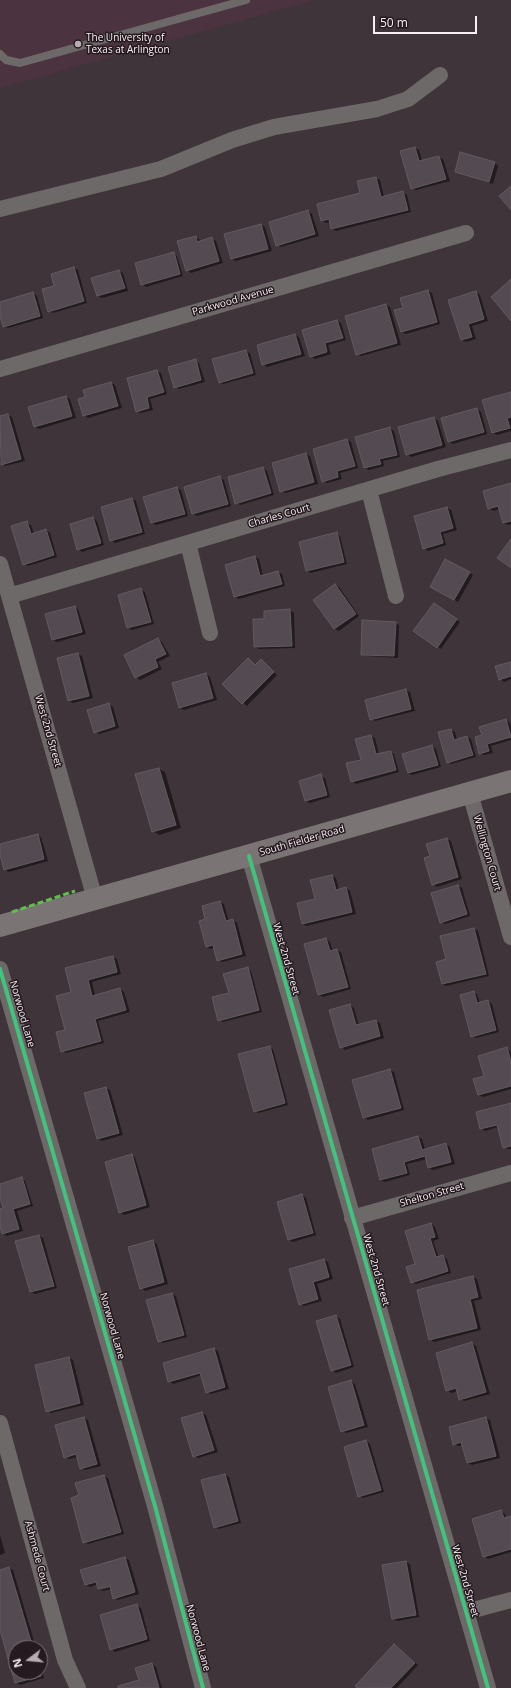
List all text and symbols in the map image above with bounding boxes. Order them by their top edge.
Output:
scale bar [375,8,479,34]
text: 50 m [380,14,408,31]
place label: The University of Texas at Arlington [86,32,170,56]
marker: The University of Texas at Arlington [73,39,83,49]
street label: Parkwood Avenue [191,284,275,318]
street label: Charles Court [247,501,311,531]
street label: West 2nd Street [32,694,64,768]
street label: Wellington Court [470,814,504,892]
street label: South Fielder Road [258,823,346,859]
street label: West 2nd Street [270,922,302,996]
street label: Norwood Lane [7,979,37,1049]
street label: Shelton Street [399,1180,465,1210]
street label: West 2nd Street [360,1233,392,1307]
street label: Norwood Lane [97,1291,127,1361]
street label: Ashmede Court [22,1519,52,1593]
street label: West 2nd Street [449,1544,481,1618]
street label: Norwood Lane [183,1603,213,1673]
north arrow [8,1640,48,1680]
text: N [9,1657,25,1670]

